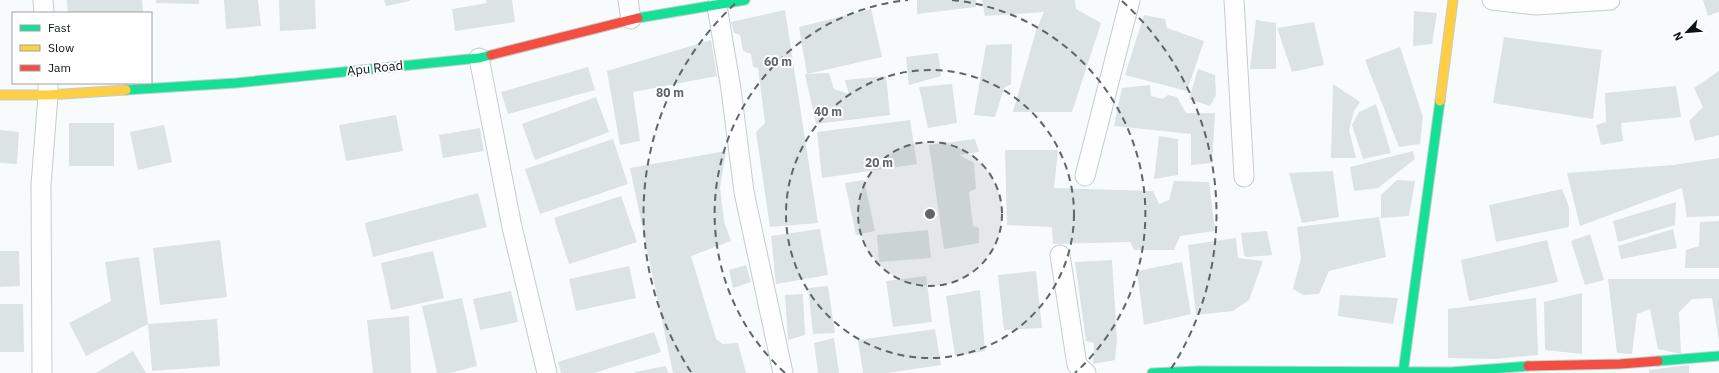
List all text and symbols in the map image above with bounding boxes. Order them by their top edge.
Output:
legend [12,12,152,84]
north arrow [1667,12,1707,52]
text: Fast [48,20,71,35]
text: N [1670,30,1686,43]
text: Slow [48,40,74,55]
text: 60 m [764,54,792,69]
street label: Apu Road [346,57,404,79]
text: Jam [48,60,71,75]
text: 80 m [656,85,684,100]
text: 40 m [814,104,842,119]
text: 20 m [865,155,893,170]
centre of rings [923,207,937,221]

